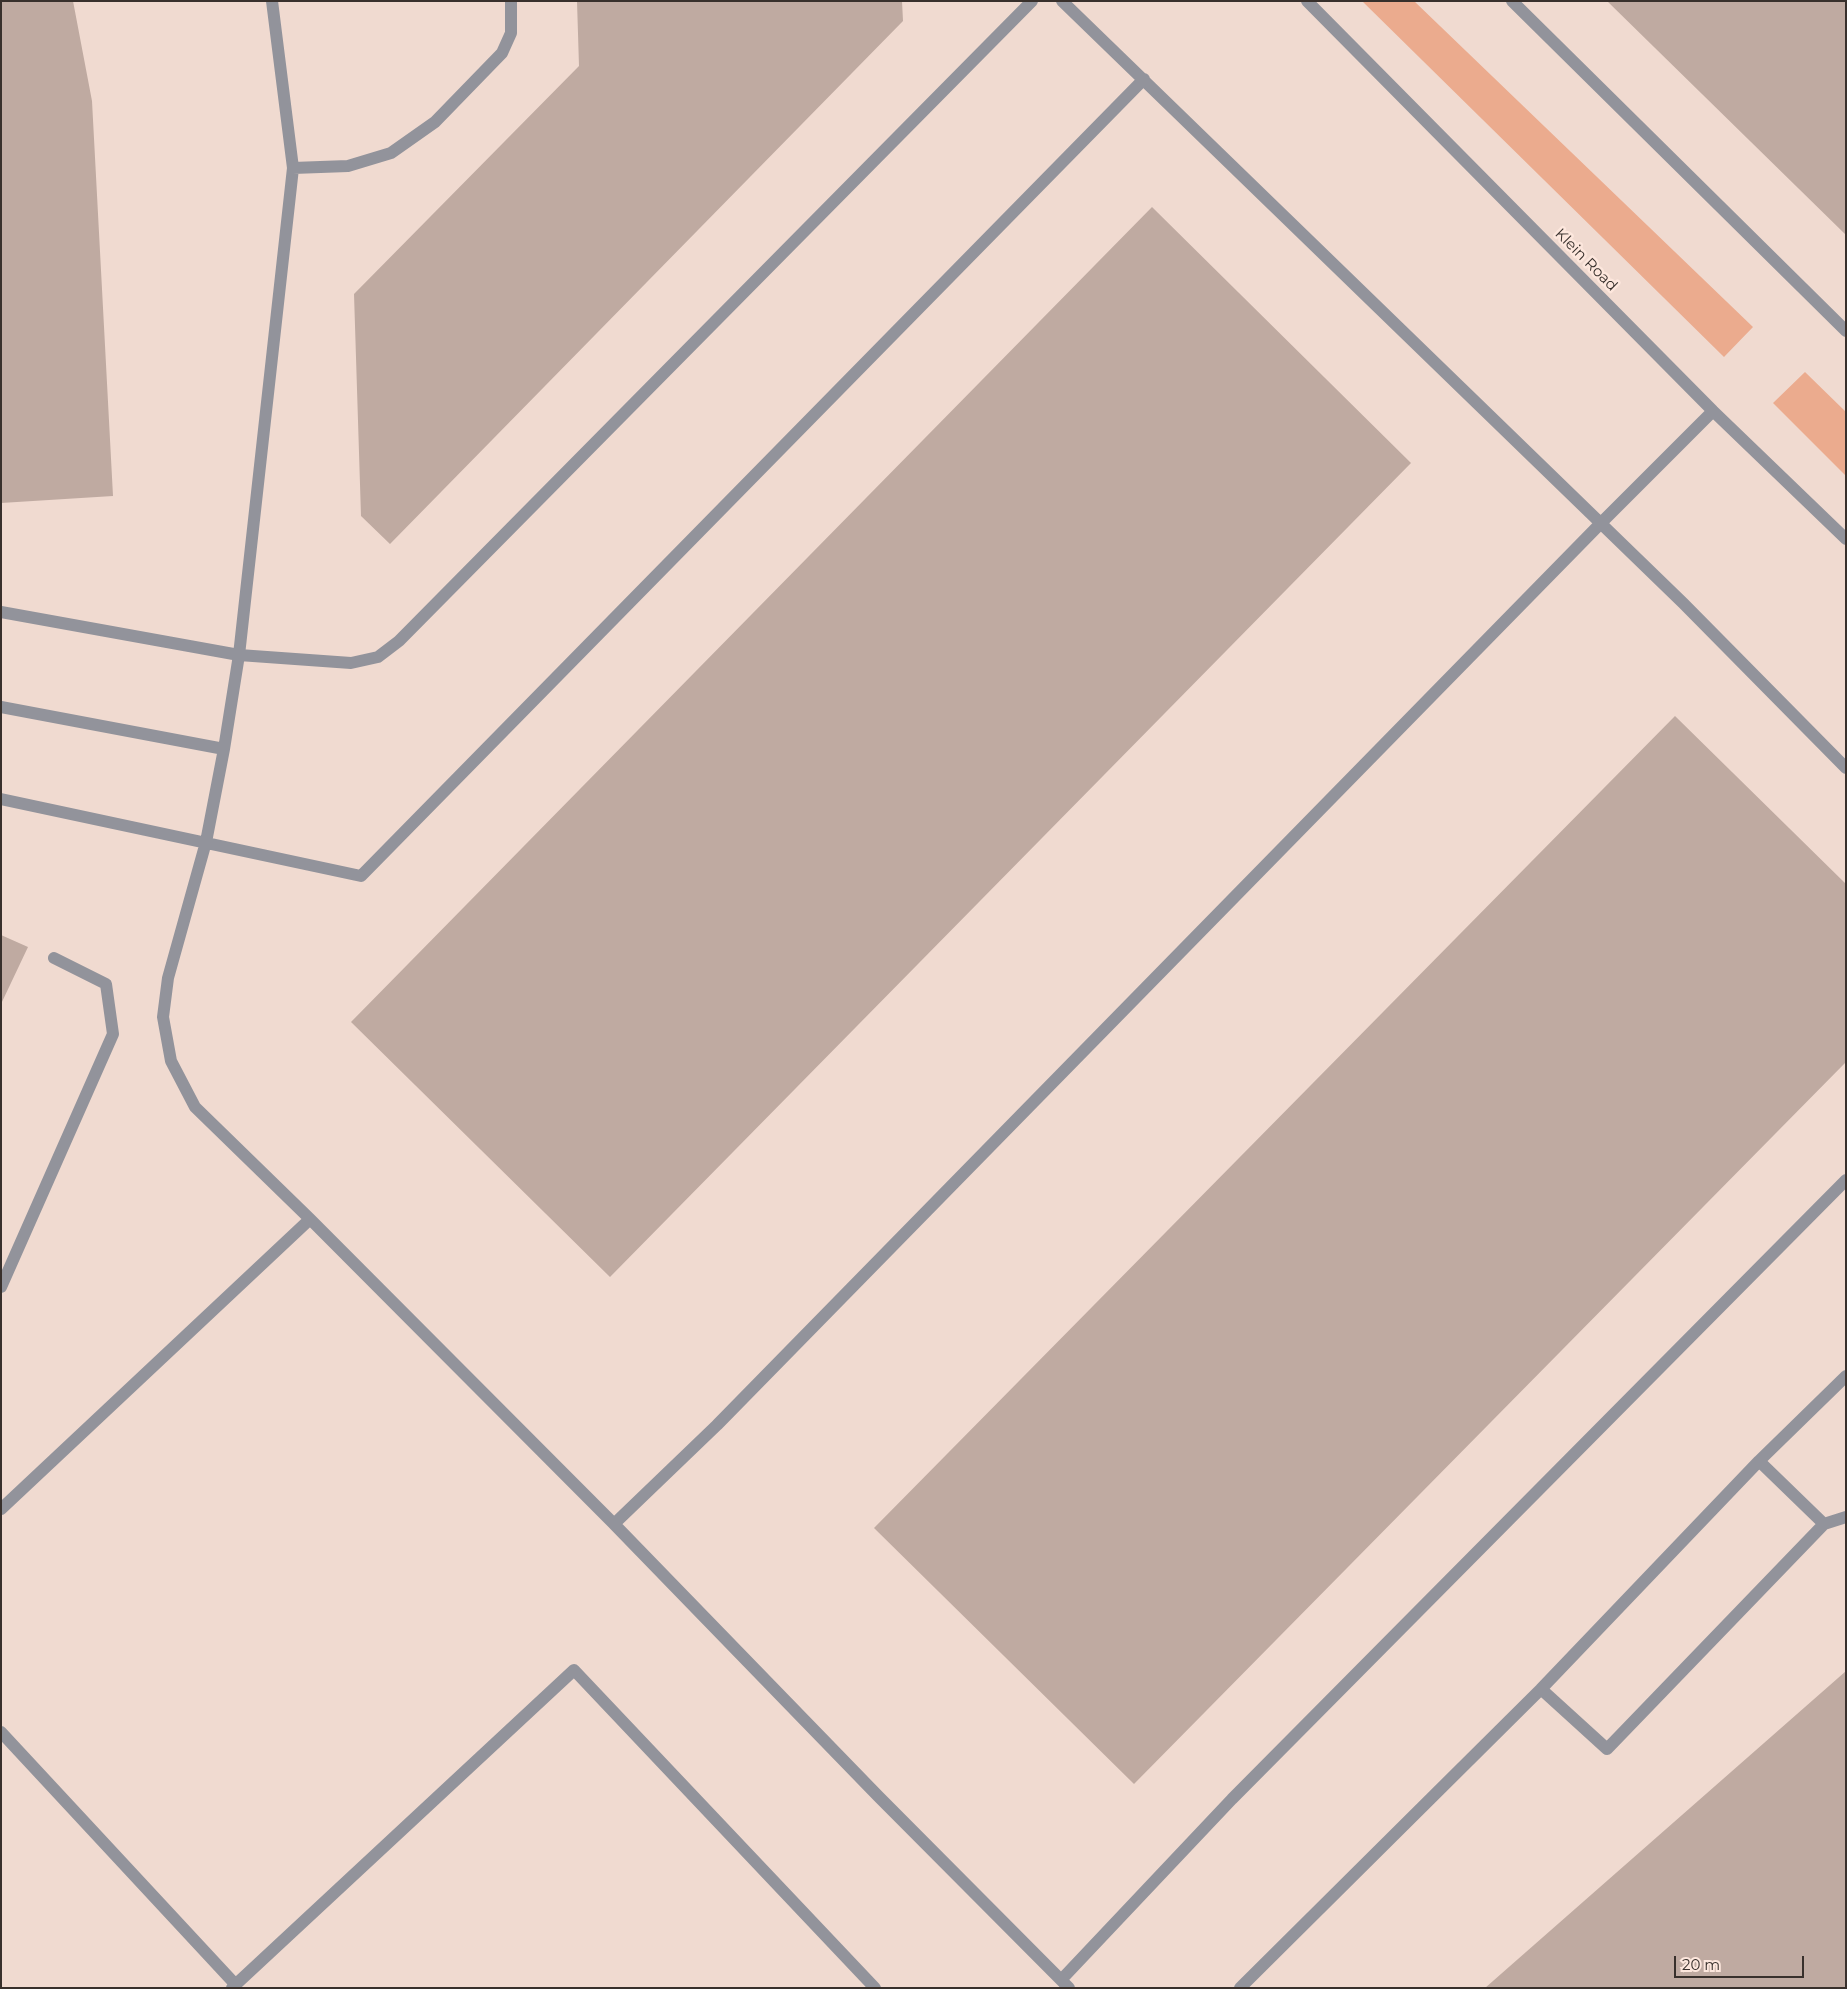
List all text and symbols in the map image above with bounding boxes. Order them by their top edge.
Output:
street label: Klein Road [1551,225,1621,295]
scale bar [1677,1946,1807,1978]
text: 20 m [1682,1955,1720,1974]

